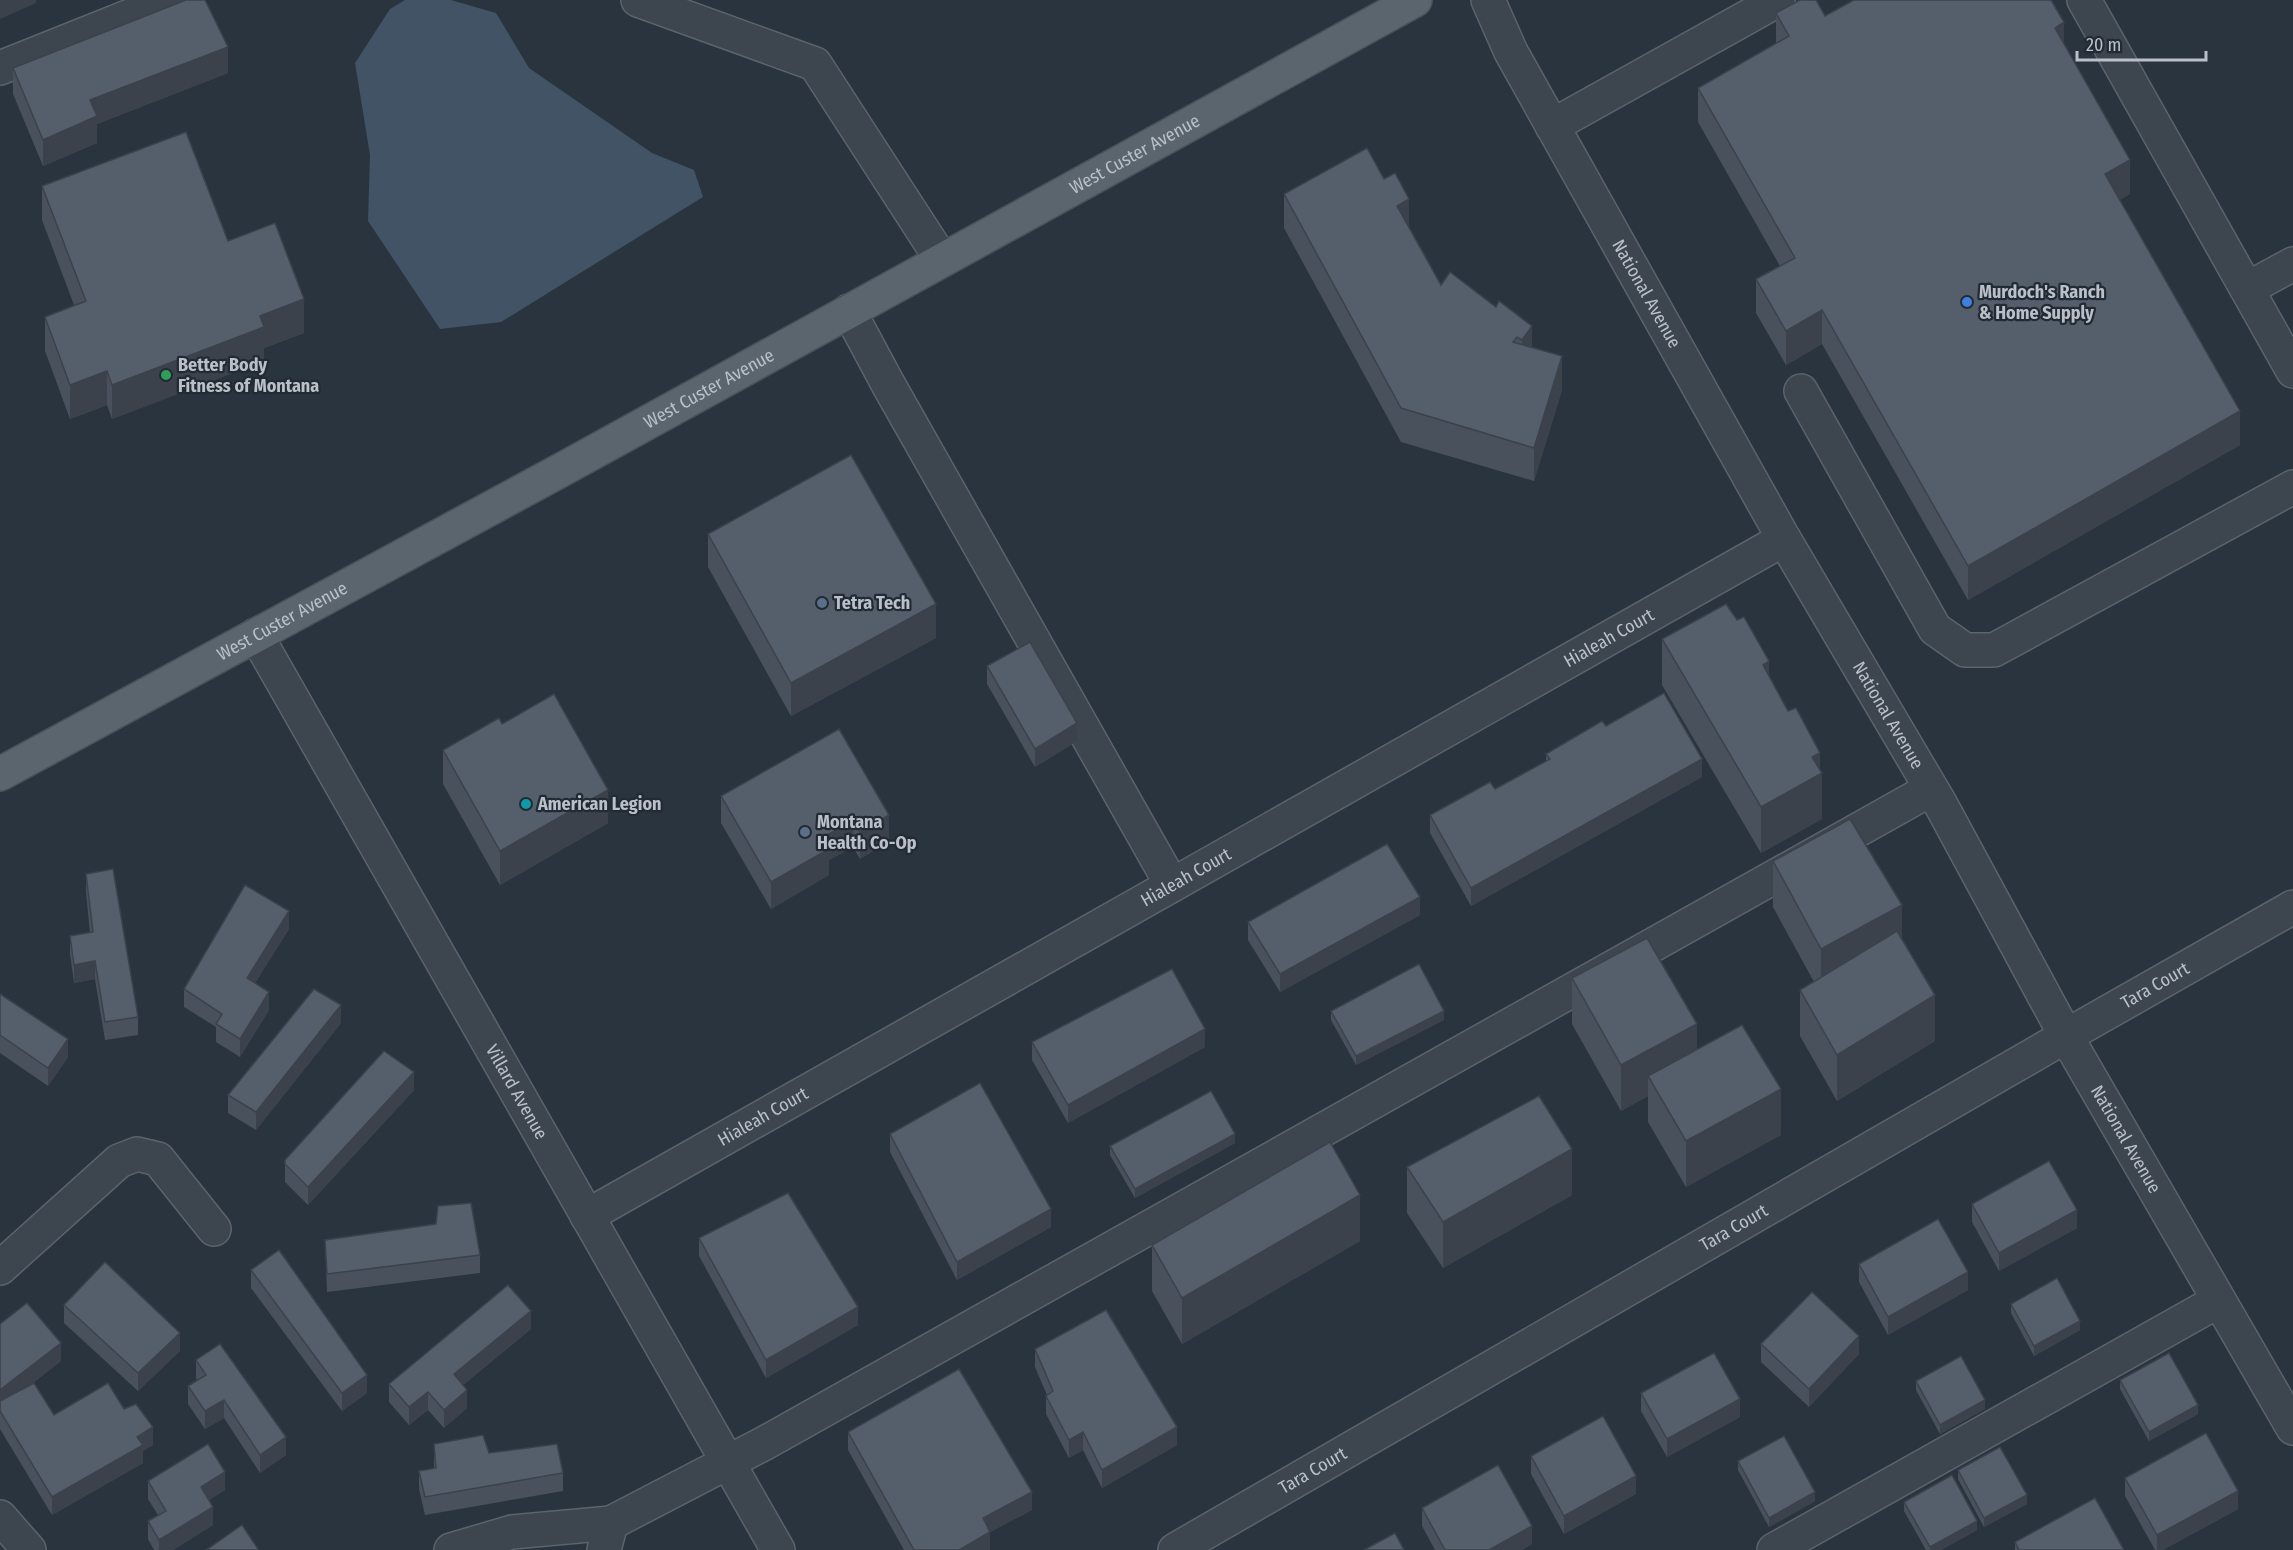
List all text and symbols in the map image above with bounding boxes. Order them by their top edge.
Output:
scale bar [2077,24,2206,62]
text: 20 m [2086,34,2121,56]
street label: West Custer Avenue [1066,110,1204,199]
street label: National Avenue [1607,236,1686,352]
place label: Murdoch's Ranch & Home Supply [1979,281,2105,324]
marker: Murdoch's Ranch & Home Supply [1960,295,1974,309]
street label: West Custer Avenue [640,344,778,433]
place label: Better Body Fitness of Montana [178,354,319,397]
marker: Better Body Fitness of Montana [159,368,173,382]
street label: West Custer Avenue [213,577,351,665]
place label: Tetra Tech [834,592,910,614]
marker: Tetra Tech [815,596,829,610]
street label: Hialeah Court [1560,604,1658,672]
street label: National Avenue [1848,658,1928,773]
place label: American Legion [537,793,661,815]
marker: American Legion [519,797,533,811]
place label: Montana Health Co-Op [817,811,917,854]
marker: Montana Health Co-Op [798,825,812,839]
street label: Hialeah Court [1137,843,1235,911]
street label: Tara Court [2117,957,2193,1013]
street label: Villard Avenue [481,1040,552,1143]
street label: National Avenue [2086,1081,2166,1197]
street label: Hialeah Court [714,1082,812,1151]
street label: Tara Court [1696,1199,1772,1256]
street label: Tara Court [1275,1442,1351,1499]

